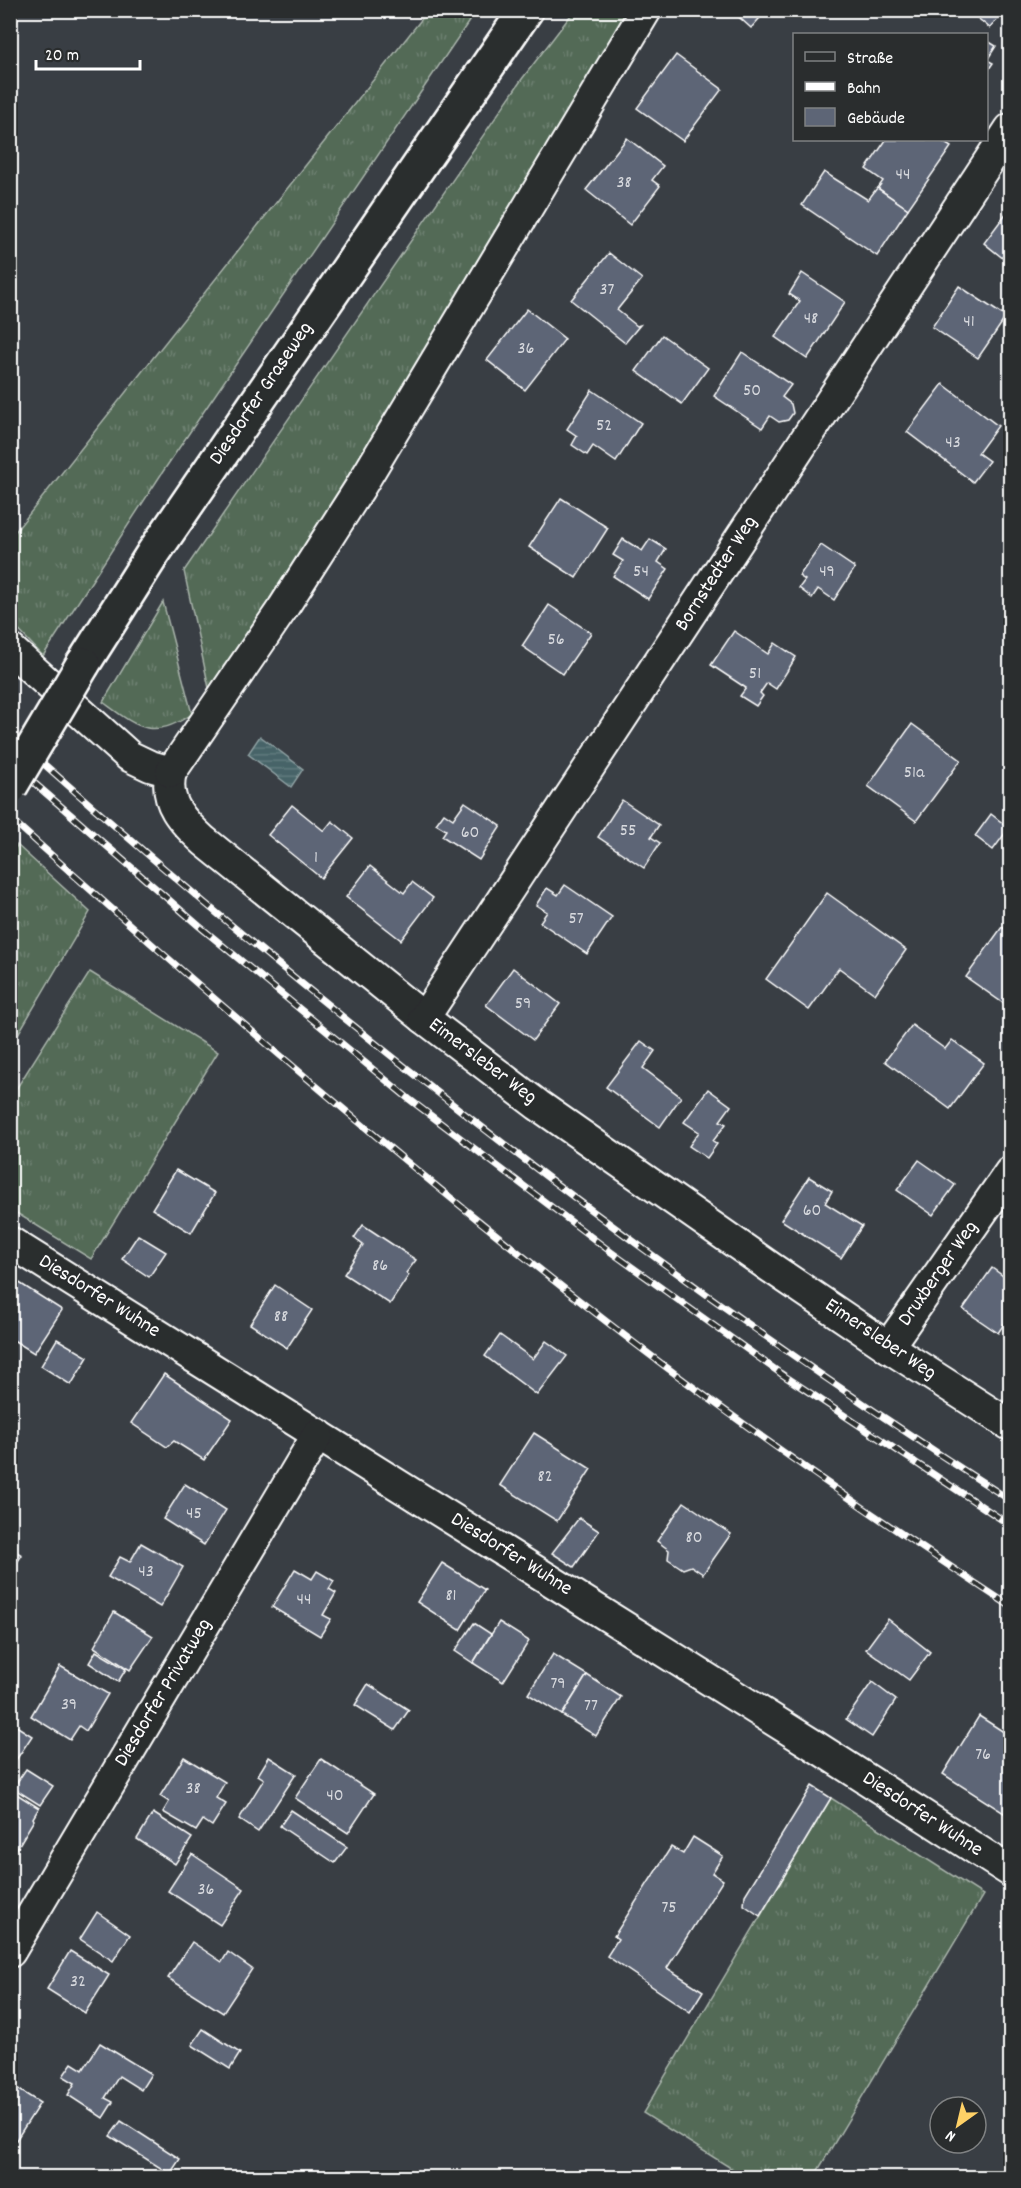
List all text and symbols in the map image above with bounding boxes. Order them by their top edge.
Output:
scale bar [36,33,140,71]
legend [793,33,988,141]
text: 20 m [45,44,79,69]
text: Straße [847,47,893,72]
text: Bahn [847,77,881,102]
text: Gebäude [847,107,905,132]
house number: 44 [896,163,910,188]
house number: 38 [616,171,632,196]
house number: 37 [600,278,615,303]
house number: 48 [804,307,818,332]
house number: 41 [963,310,975,335]
street label: Diesdorfer Graseweg [203,316,321,472]
house number: 36 [518,337,534,362]
house number: 50 [743,379,761,404]
house number: 52 [596,414,612,439]
house number: 43 [945,431,961,456]
street label: Bornstedter Weg [668,510,766,638]
house number: 54 [633,560,649,585]
house number: 49 [819,560,835,585]
house number: 56 [547,628,565,653]
house number: 51 [749,662,761,687]
house number: 51a [904,761,925,786]
house number: 55 [620,819,636,844]
house number: 60 [461,821,479,846]
house number: 1 [314,846,318,871]
house number: 57 [568,907,584,932]
house number: 59 [515,992,531,1017]
street label: Eimersleber Weg [421,1011,543,1113]
house number: 60 [803,1199,821,1224]
street label: Druxberger Weg [891,1215,987,1333]
street label: Diesdorfer Wuhne [32,1248,166,1346]
house number: 86 [372,1254,388,1279]
street label: Eimersleber Weg [818,1291,942,1389]
house number: 88 [274,1305,288,1330]
house number: 82 [537,1465,553,1490]
house number: 45 [186,1502,202,1527]
street label: Diesdorfer Wuhne [444,1506,578,1604]
house number: 80 [685,1526,703,1551]
house number: 43 [138,1560,154,1585]
house number: 81 [445,1584,457,1609]
house number: 44 [297,1588,311,1613]
street label: Diesdorfer Privatweg [108,1613,220,1773]
house number: 79 [550,1672,566,1697]
house number: 39 [61,1693,77,1718]
house number: 77 [584,1694,598,1719]
house number: 76 [975,1743,991,1768]
street label: Diesdorfer Wuhne [856,1765,988,1865]
house number: 38 [185,1777,201,1802]
house number: 40 [326,1784,344,1809]
house number: 36 [198,1878,214,1903]
house number: 75 [661,1896,677,1921]
house number: 32 [70,1970,86,1995]
north arrow [928,2095,988,2155]
text: N [941,2124,961,2147]

